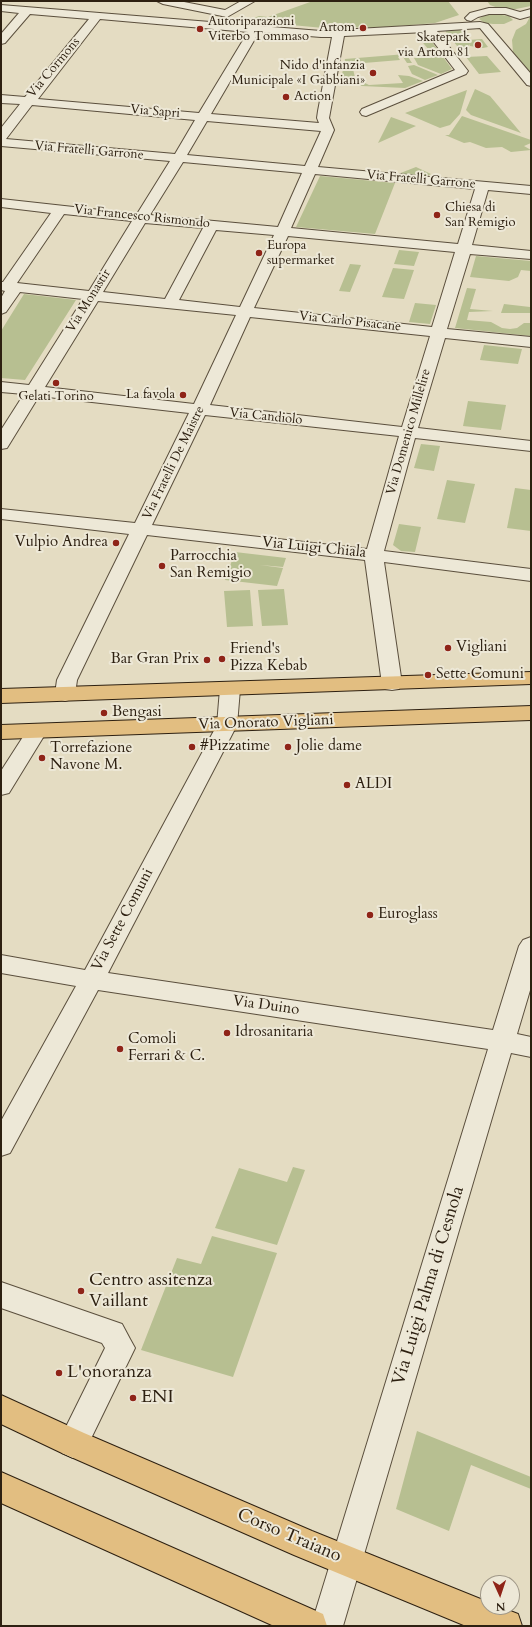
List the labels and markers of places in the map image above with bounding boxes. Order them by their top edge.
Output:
place label: Autoriparazioni Viterbo Tommaso [208,14,309,45]
place label: Artom [319,20,355,36]
marker: Artom [358,23,368,33]
marker: Autoriparazioni Viterbo Tommaso [195,24,205,34]
place label: Skatepark via Artom 81 [398,30,470,61]
marker: Skatepark via Artom 81 [473,40,483,50]
place label: Nido d'infanzia Municipale «I Gabbiani» [232,58,365,89]
marker: Nido d'infanzia Municipale «I Gabbiani» [368,68,378,78]
place label: Action [294,89,331,105]
marker: Action [281,92,291,102]
place label: Chiesa di San Remigio [445,200,516,231]
marker: Chiesa di San Remigio [432,210,442,220]
place label: Europa supermarket [267,238,334,269]
marker: Europa supermarket [254,248,264,258]
marker: Gelati Torino [51,378,61,388]
place label: La favola [126,387,175,403]
place label: Gelati Torino [18,389,94,405]
marker: La favola [178,390,188,400]
place label: Vulpio Andrea [15,534,108,552]
marker: Vulpio Andrea [111,538,121,548]
place label: Parrocchia San Remigio [170,548,251,583]
marker: Parrocchia San Remigio [157,561,167,571]
place label: Vigliani [456,639,507,657]
place label: Friend's Pizza Kebab [230,641,308,676]
marker: Vigliani [443,643,453,653]
place label: Bar Gran Prix [110,651,199,669]
marker: Friend's Pizza Kebab [217,654,227,664]
marker: Bar Gran Prix [202,655,212,665]
place label: Sette Comuni [436,666,524,684]
marker: Sette Comuni [423,670,433,680]
place label: Bengasi [112,704,162,722]
marker: Bengasi [99,708,109,718]
place label: #Pizzatime [200,738,270,756]
place label: Jolie dame [296,738,362,756]
place label: Torrefazione Navone M. [50,740,132,775]
marker: #Pizzatime [187,742,197,752]
marker: Jolie dame [283,742,293,752]
marker: Torrefazione Navone M. [37,753,47,763]
place label: ALDI [355,776,392,794]
marker: ALDI [342,780,352,790]
place label: Euroglass [378,906,438,924]
marker: Euroglass [365,910,375,920]
place label: Idrosanitaria [235,1024,313,1042]
marker: Idrosanitaria [222,1028,232,1038]
place label: Comoli Ferrari & C. [128,1031,205,1066]
marker: Comoli Ferrari & C. [115,1044,125,1054]
place label: Centro assitenza Vaillant [89,1270,213,1312]
marker: Centro assitenza Vaillant [76,1286,86,1296]
place label: L'onoranza [67,1362,152,1384]
marker: L'onoranza [54,1368,64,1378]
place label: ENI [141,1387,174,1409]
marker: ENI [128,1393,138,1403]

